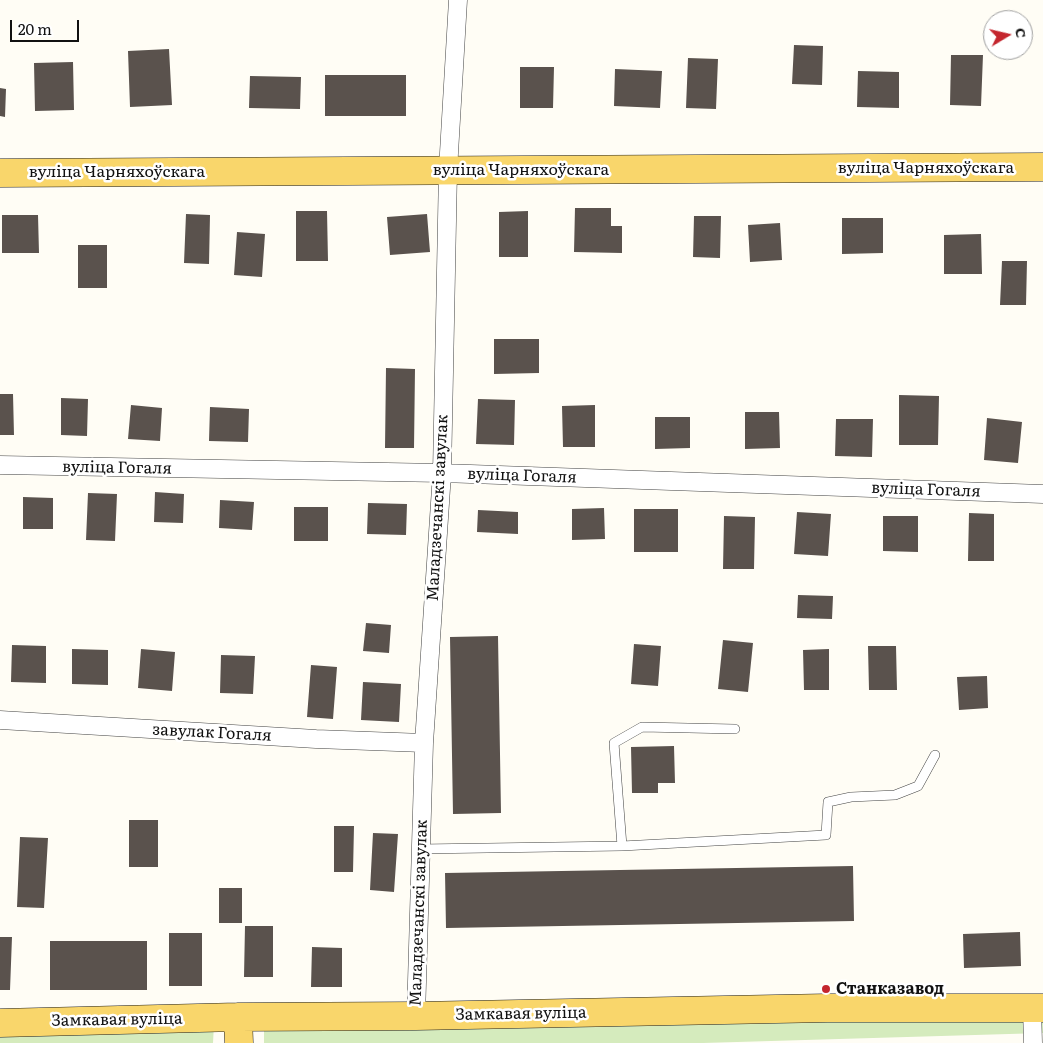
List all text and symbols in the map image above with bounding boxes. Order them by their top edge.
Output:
scale bar [12,10,81,42]
north arrow [983,10,1033,60]
text: 20 m [18,17,52,40]
text: С [1011,26,1032,39]
street label: вуліца Чарняхоўскага [838,158,1014,178]
street label: вуліца Чарняхоўскага [433,160,609,180]
street label: вуліца Чарняхоўскага [29,162,205,182]
street label: Маладзечанскі завулак [424,414,452,602]
street label: вуліца Гогаля [62,457,172,479]
street label: вуліца Гогаля [467,464,577,488]
street label: вуліца Гогаля [871,478,981,502]
street label: завулак Гогаля [152,720,272,746]
street label: Маладзечанскі завулак [406,819,432,1007]
place label: Станказавод [836,979,944,999]
marker: Станказавод [820,983,832,995]
street label: Замкавая вуліца [455,1003,587,1025]
street label: Замкавая вуліца [51,1009,183,1031]

